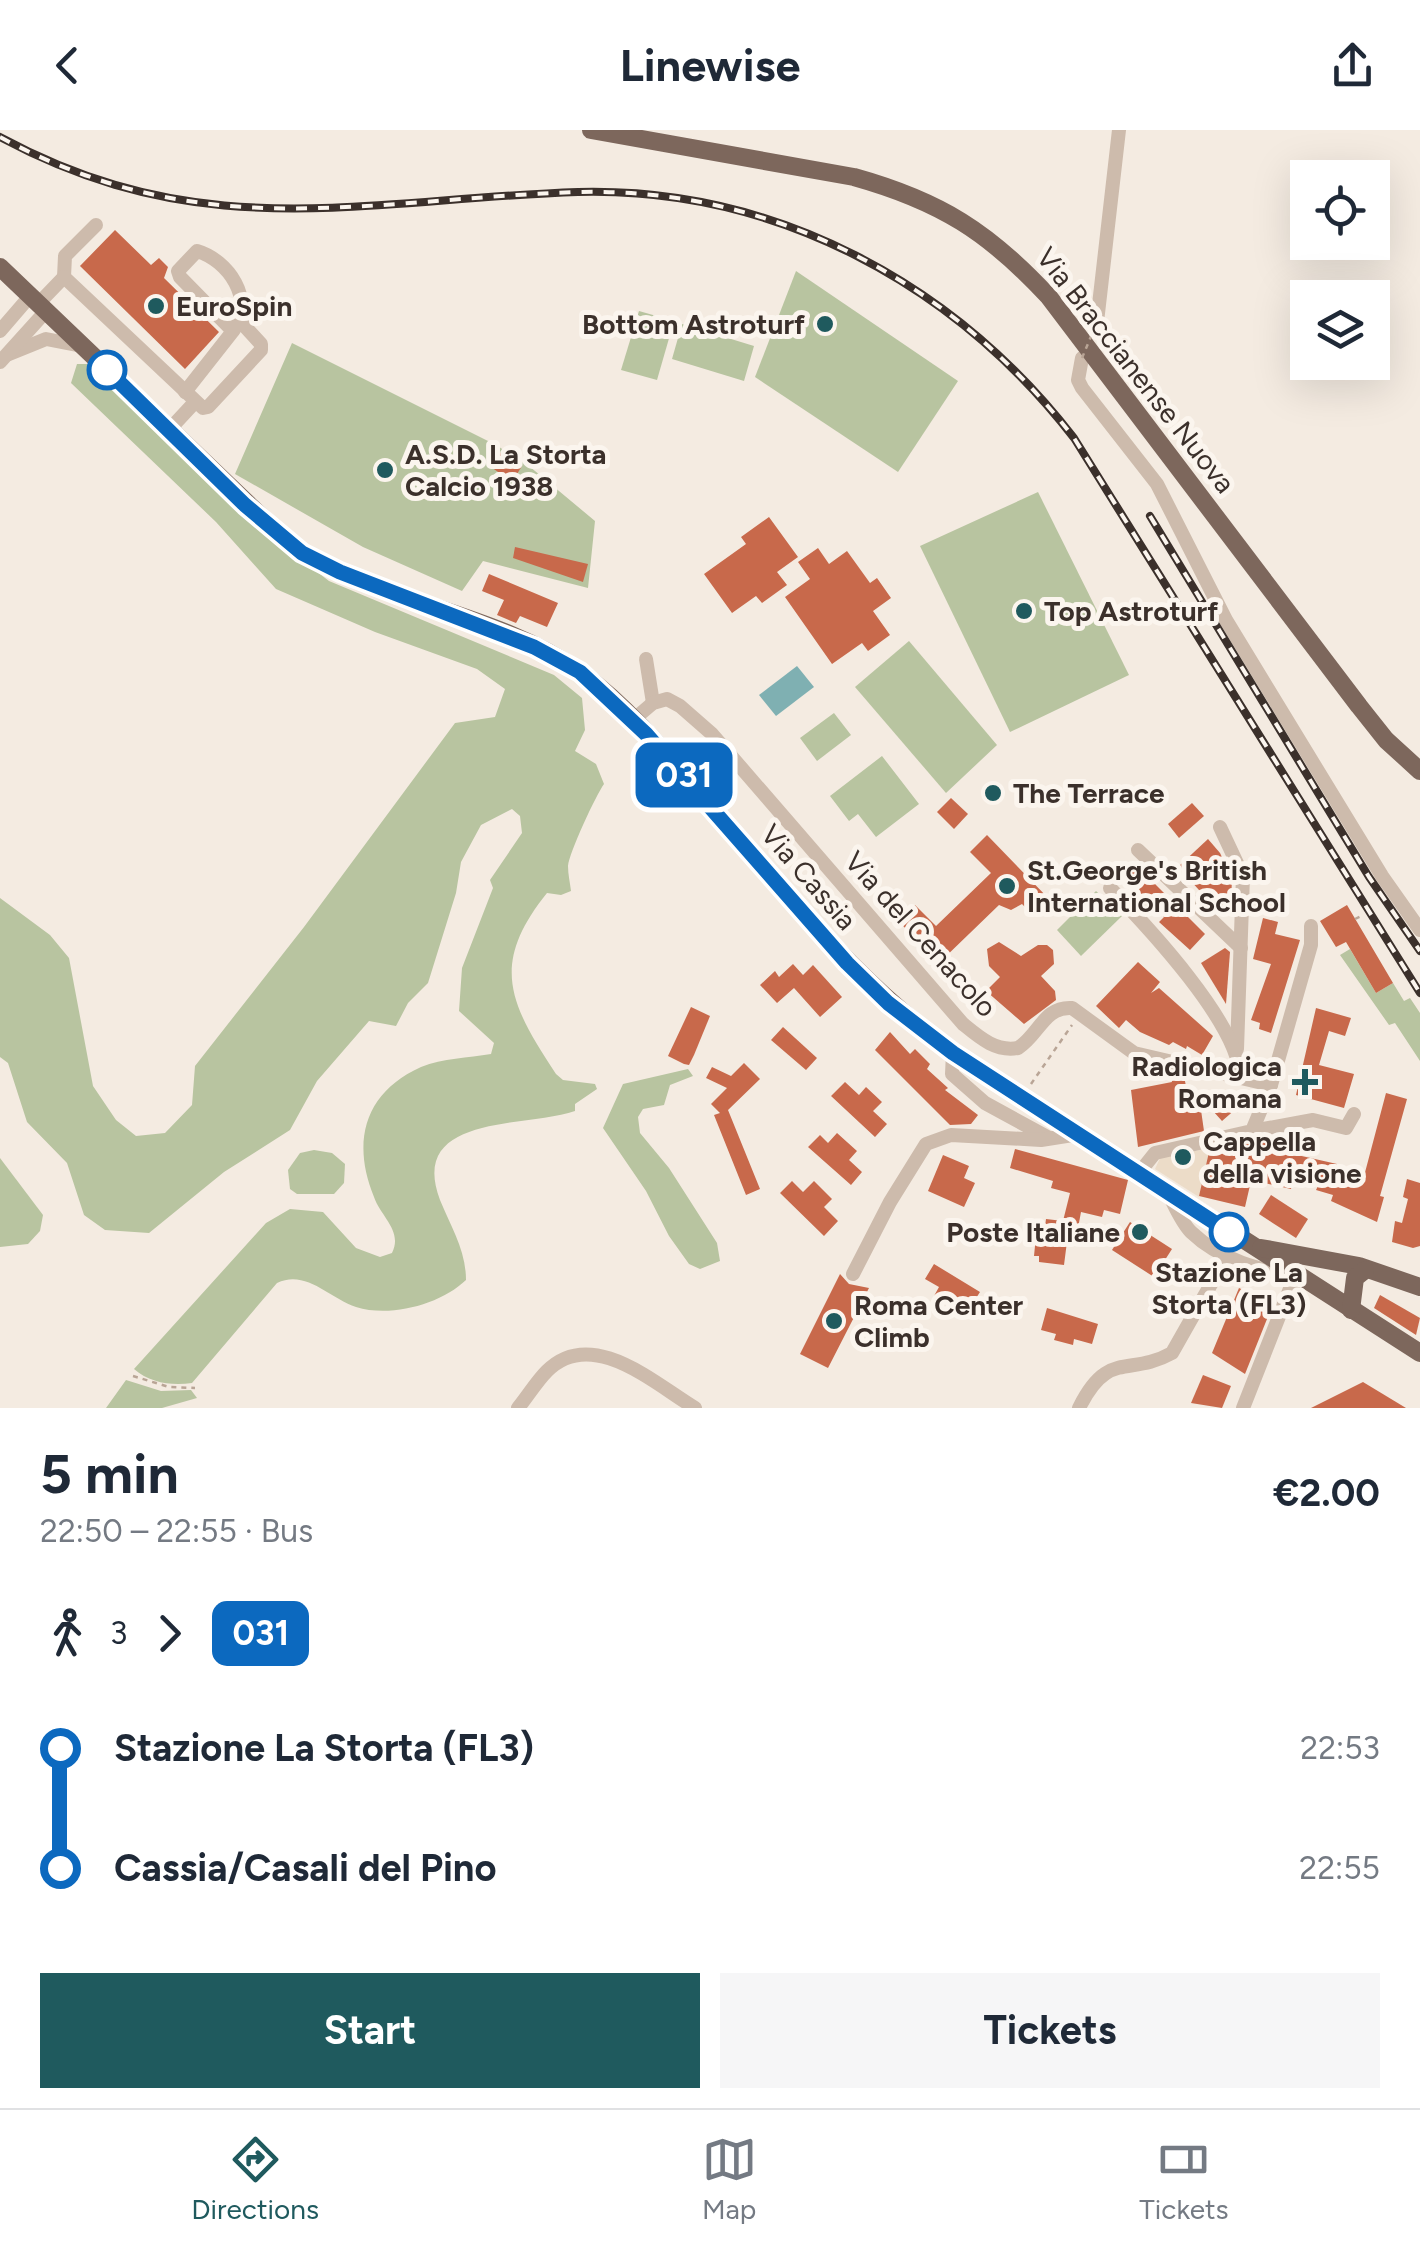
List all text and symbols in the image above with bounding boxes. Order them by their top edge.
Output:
icon: back [40,38,95,93]
text: Linewise [620,38,800,92]
icon: share [1325,38,1380,93]
map controls [1290,160,1390,380]
button: locate [1290,160,1390,260]
street label: Via Braccianense Nuova [1029,240,1243,500]
button: layers [1290,280,1390,380]
place label: EuroSpin [176,289,292,323]
marker: EuroSpin [145,295,167,317]
place label: Bottom Astroturf [582,307,806,341]
marker: Bottom Astroturf [814,313,836,335]
unlabelled marker [88,351,126,389]
place label: A.S.D. La Storta Calcio 1938 [405,437,607,503]
marker: A.S.D. La Storta Calcio 1938 [374,459,396,481]
place label: Top Astroturf [1044,594,1219,628]
marker: Top Astroturf [1013,600,1035,622]
line badge: 031 [626,742,742,808]
text: 031 [656,754,712,796]
place label: The Terrace [1013,776,1164,810]
marker: The Terrace [982,782,1004,804]
street label: Via Cassia [754,817,864,937]
street label: Via del Cenacolo [838,844,1004,1024]
place label: St.George's British International School [1027,853,1286,919]
marker: St.George's British International School [996,875,1018,897]
place label: Radiologica Romana [1131,1049,1282,1115]
marker: Radiologica Romana [1292,1069,1318,1095]
place label: Cappella della visione [1203,1124,1362,1190]
marker: Cappella della visione [1172,1146,1194,1168]
marker: Stazione La Storta (FL3) [1210,1213,1248,1251]
place label: Poste Italiane [946,1215,1120,1249]
marker: Poste Italiane [1129,1221,1151,1243]
place label: Stazione La Storta (FL3) [1152,1255,1306,1321]
place label: Roma Center Climb [854,1288,1024,1354]
marker: Roma Center Climb [823,1310,845,1332]
text: 5 min [40,1441,179,1507]
text: €2.00 [1273,1470,1380,1516]
text: 22:50 – 22:55 · Bus [40,1512,313,1550]
icon: walk [40,1606,95,1661]
icon: forward [142,1606,197,1661]
text: 031 [232,1612,289,1654]
text: 3 [110,1614,127,1652]
text: Stazione La Storta (FL3) [114,1725,534,1771]
text: 22:53 [1300,1729,1380,1767]
text: Cassia/Casali del Pino [114,1845,497,1891]
text: 22:55 [1299,1849,1380,1887]
button: Start [40,1973,700,2088]
button: Tickets [720,1973,1380,2088]
tab: Directions [191,2132,319,2226]
tab: Map [702,2132,757,2226]
tab: Tickets [1139,2132,1229,2226]

